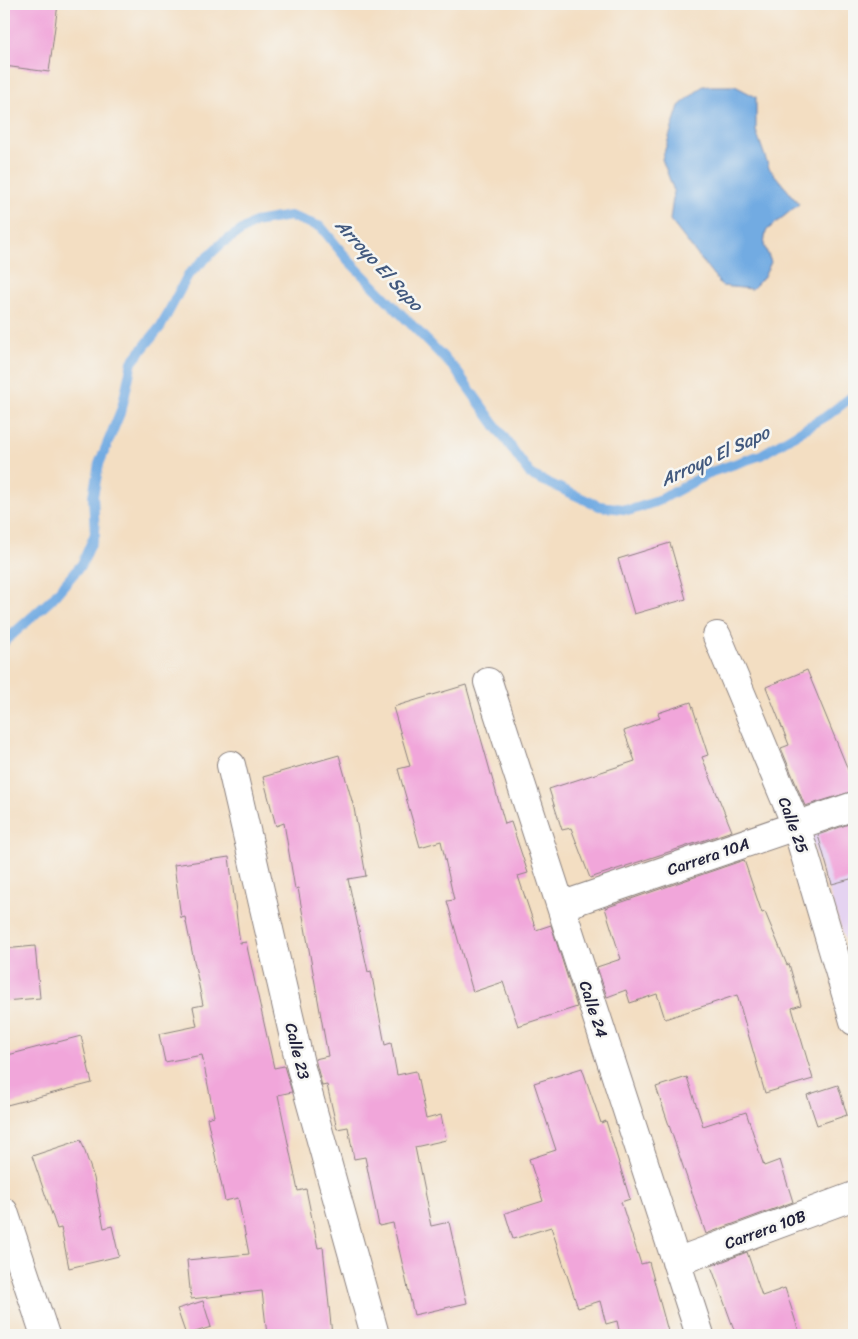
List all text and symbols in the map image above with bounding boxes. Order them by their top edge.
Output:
water label: Arroyo El Sapo [327,210,432,320]
water label: Arroyo El Sapo [654,416,777,496]
street label: Calle 25 [770,793,817,858]
street label: Carrera 10A [663,829,753,884]
street label: Calle 24 [571,977,616,1042]
street label: Calle 23 [276,1020,319,1083]
street label: Carrera 10B [720,1201,810,1258]

